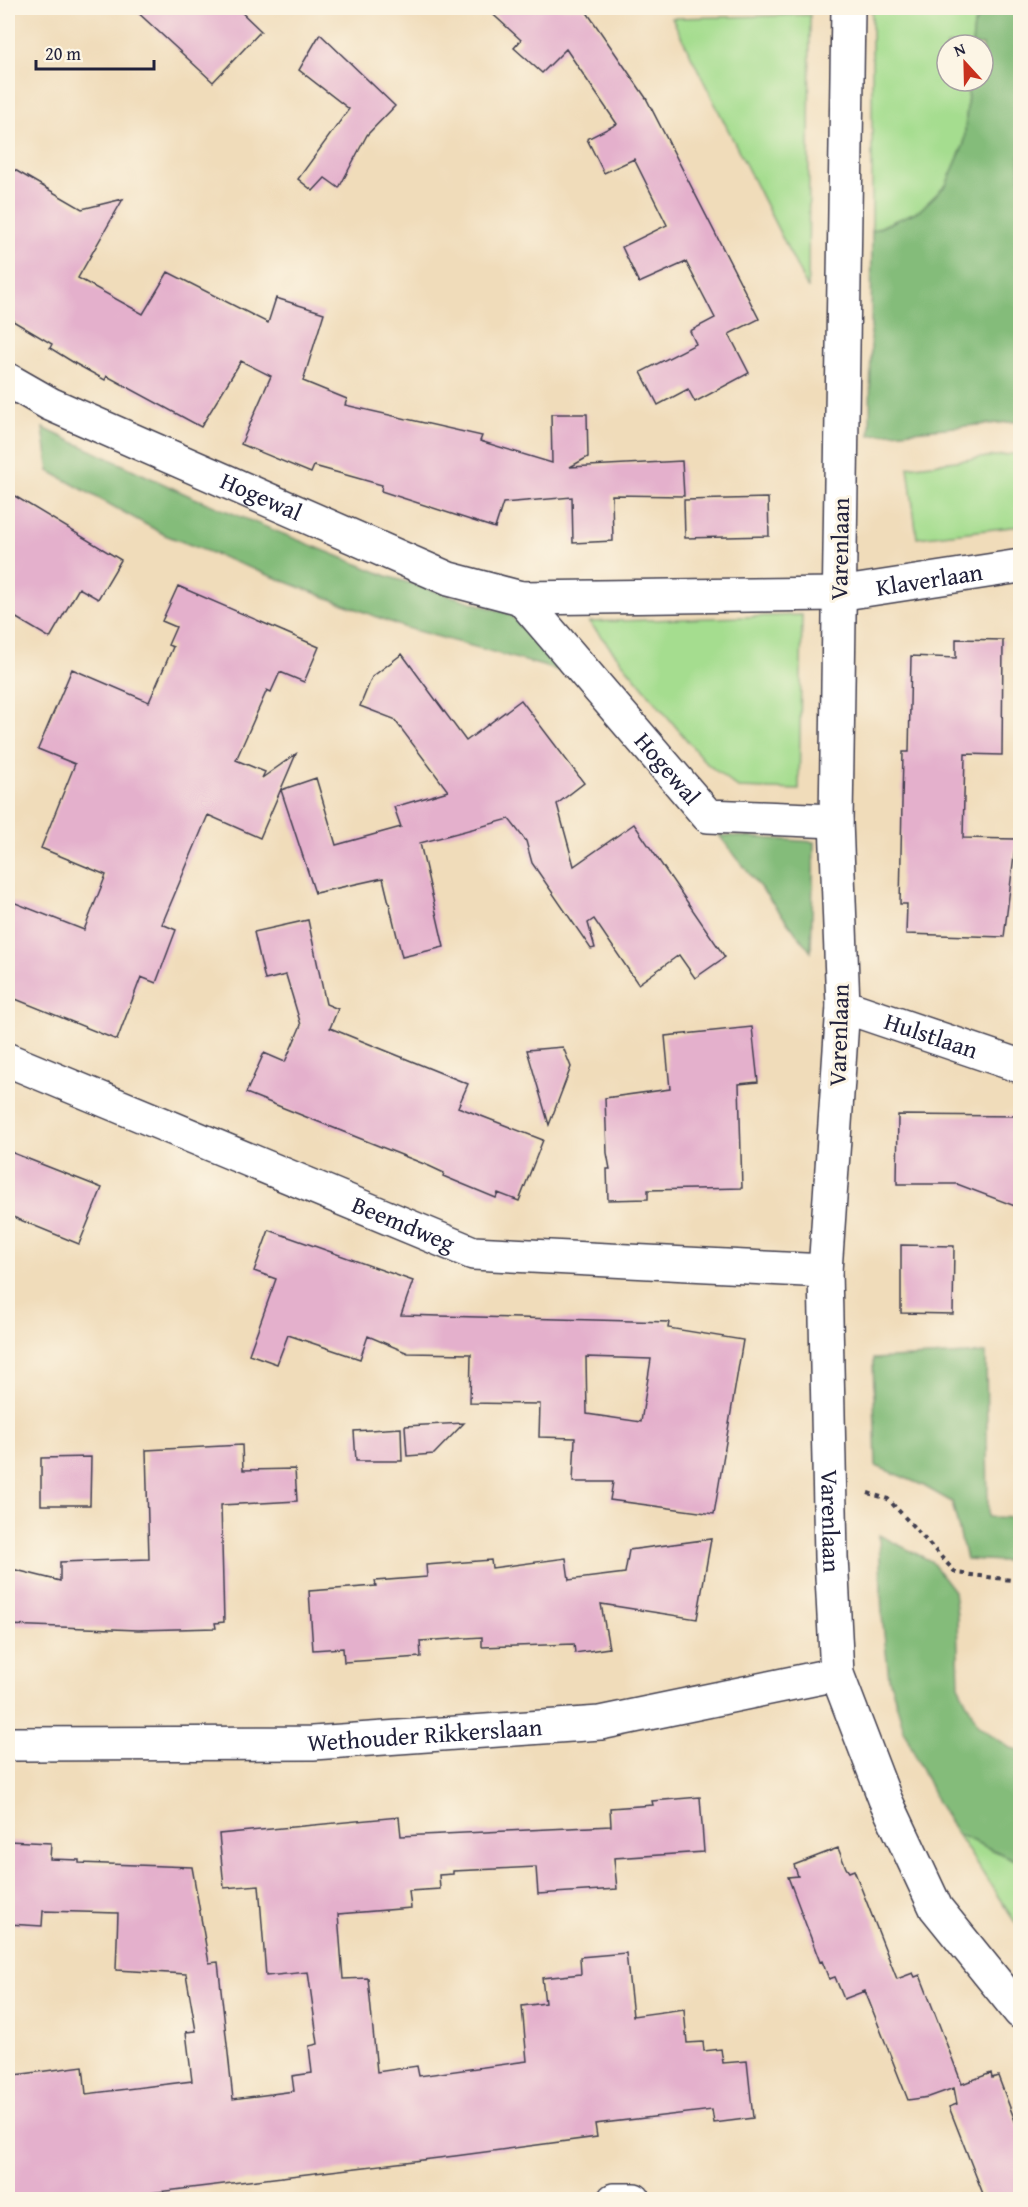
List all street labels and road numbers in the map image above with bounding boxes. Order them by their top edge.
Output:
street label: Hogewal [215,463,308,530]
street label: Varenlaan [821,497,858,601]
street label: Klaverlaan [874,554,986,605]
street label: Hogewal [627,724,709,813]
street label: Varenlaan [819,982,858,1087]
street label: Hulstlaan [880,1003,983,1068]
street label: Beemdweg [347,1187,460,1261]
street label: Varenlaan [812,1469,850,1574]
street label: Wethouder Rikkerslaan [306,1709,544,1760]

